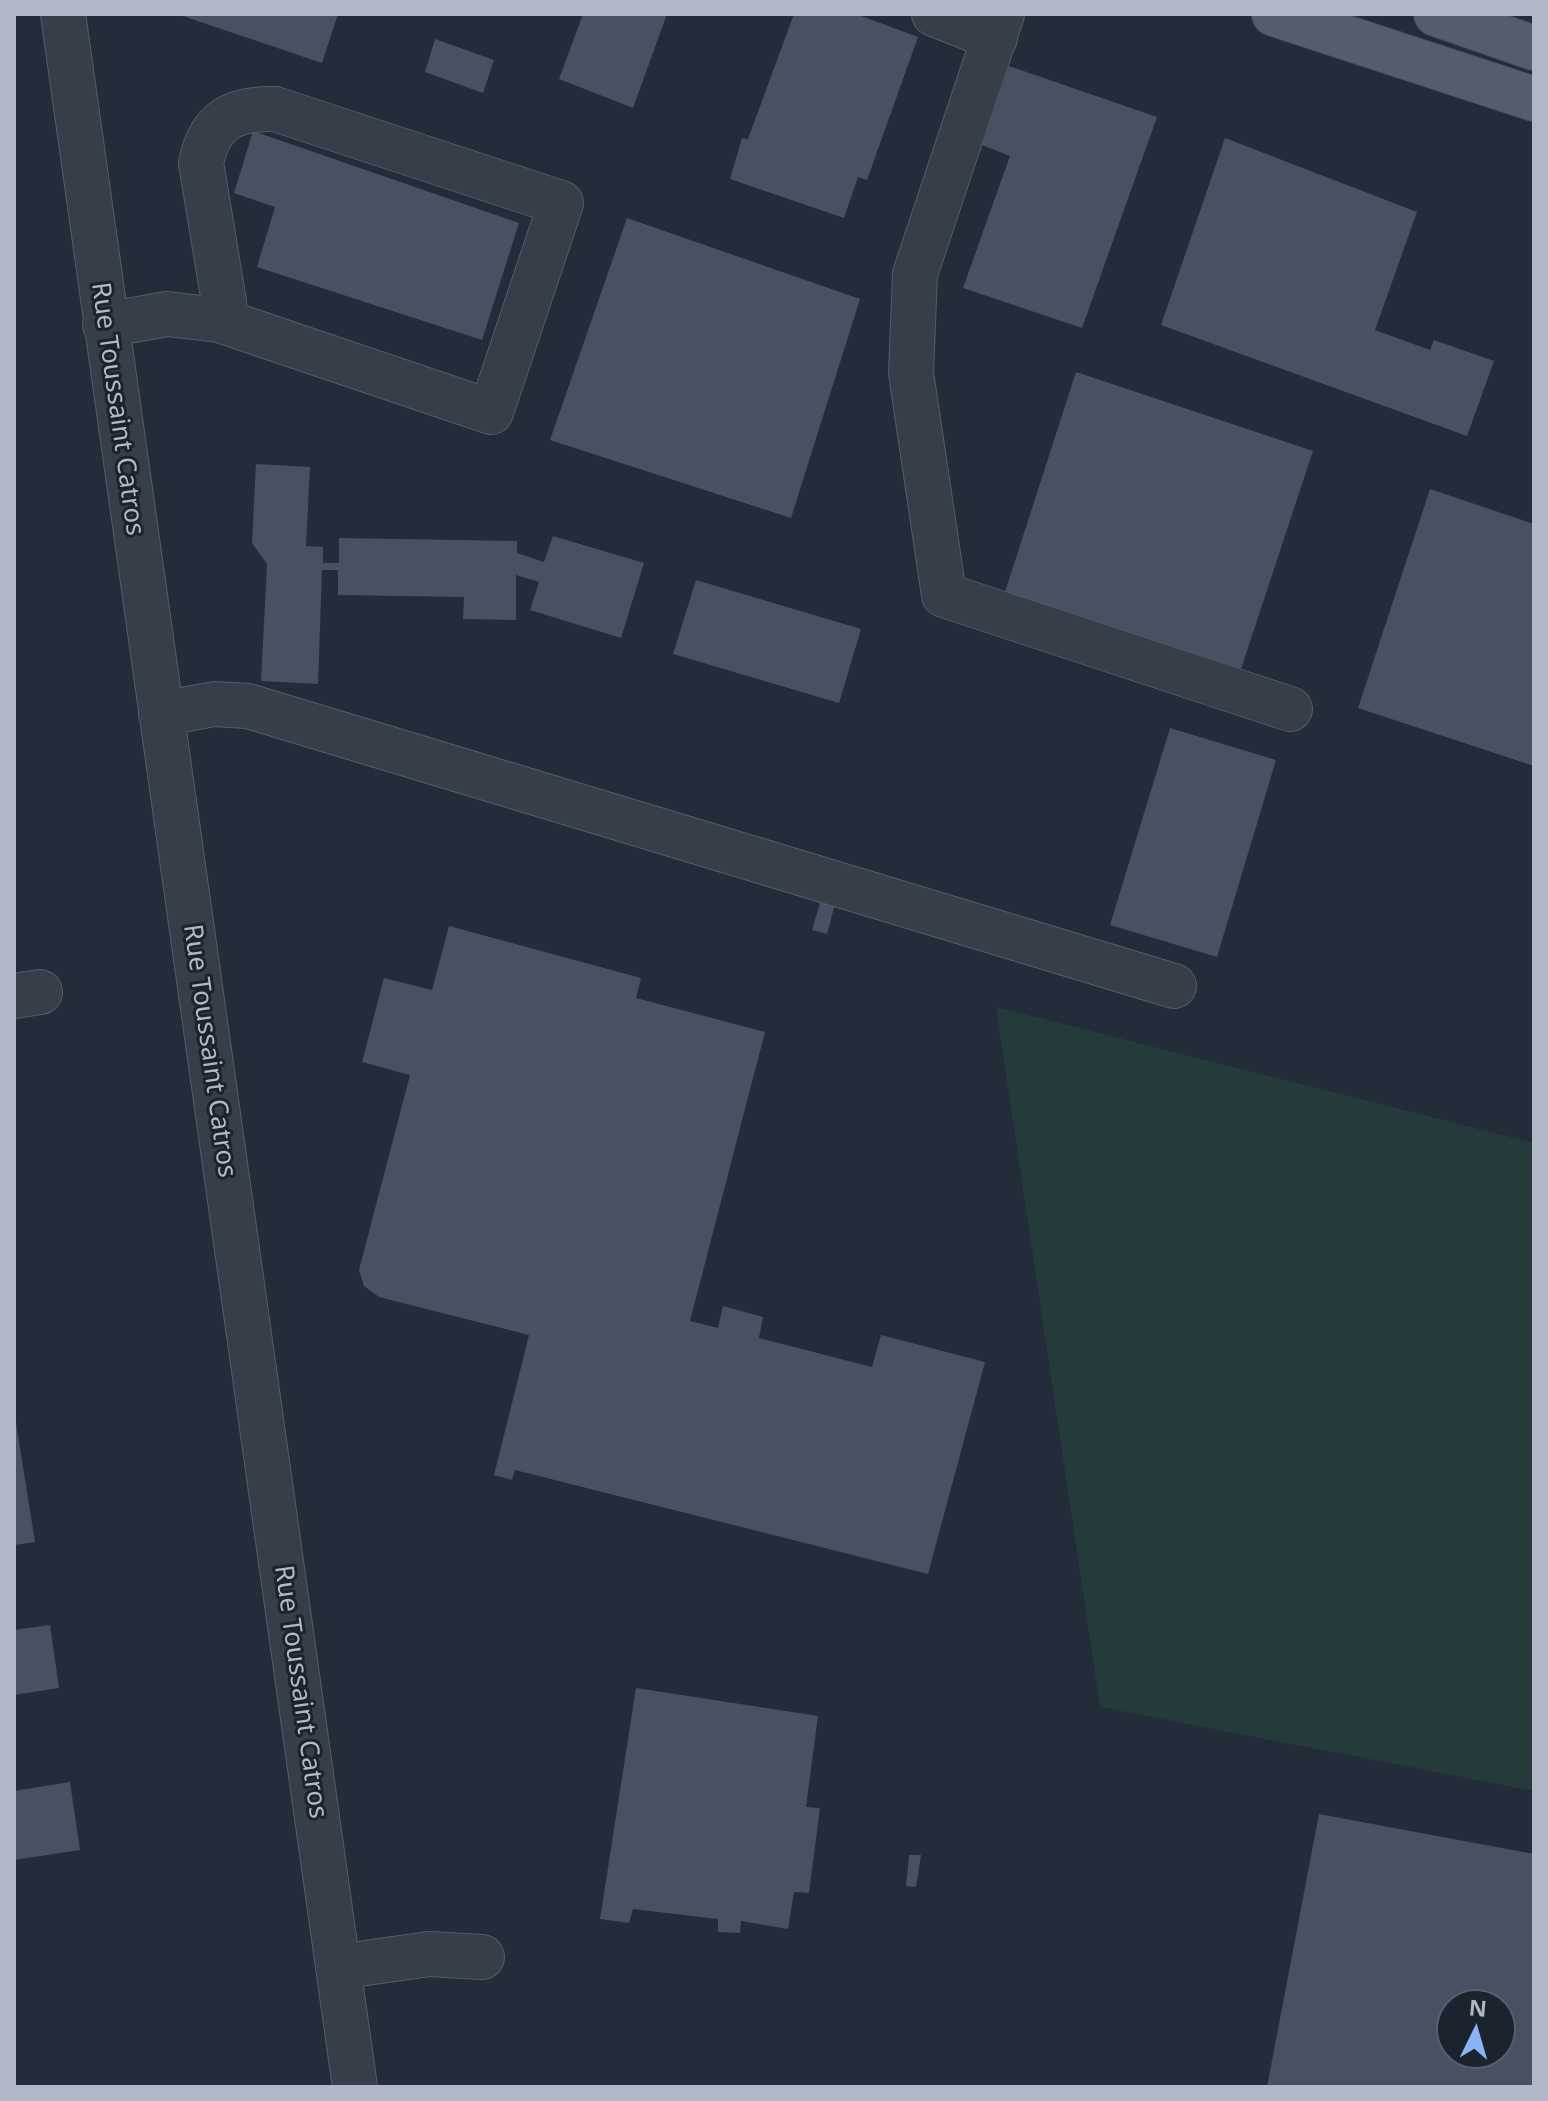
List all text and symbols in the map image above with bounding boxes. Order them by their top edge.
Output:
street label: Rue Toussaint Catros [84,280,150,538]
street label: Rue Toussaint Catros [176,922,242,1180]
street label: Rue Toussaint Catros [267,1563,333,1821]
north arrow [1436,1989,1516,2069]
text: N [1468,1991,1488,2023]

